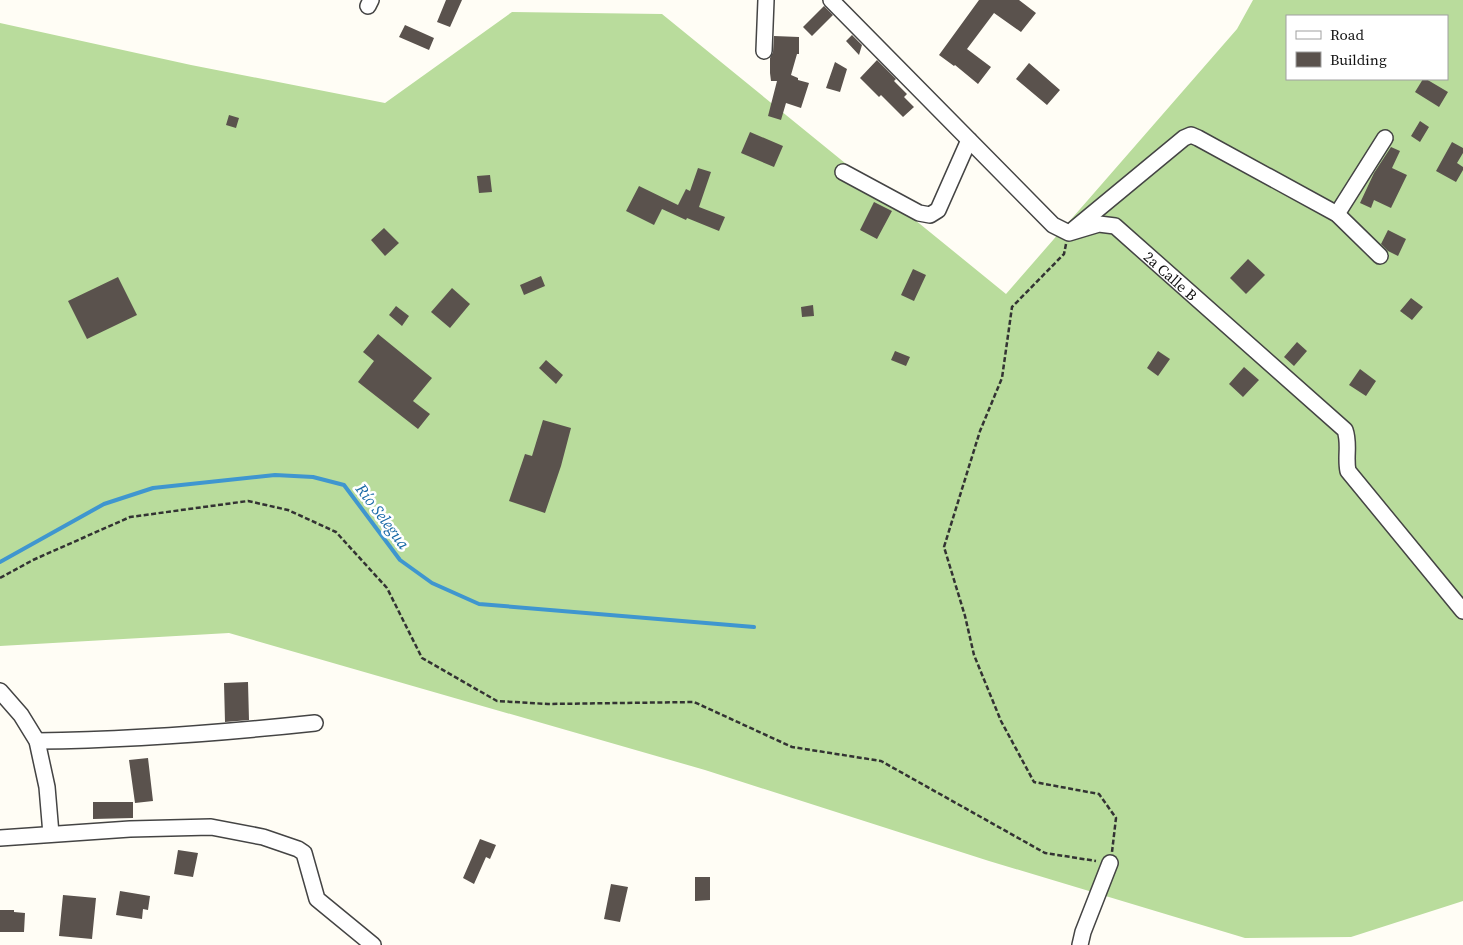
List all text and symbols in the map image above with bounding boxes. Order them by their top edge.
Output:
legend [1286,15,1448,80]
text: Road [1330,24,1364,45]
text: Building [1330,49,1387,70]
street label: 2a Calle B [1139,246,1202,305]
water label: Río Selegua [350,478,415,554]

